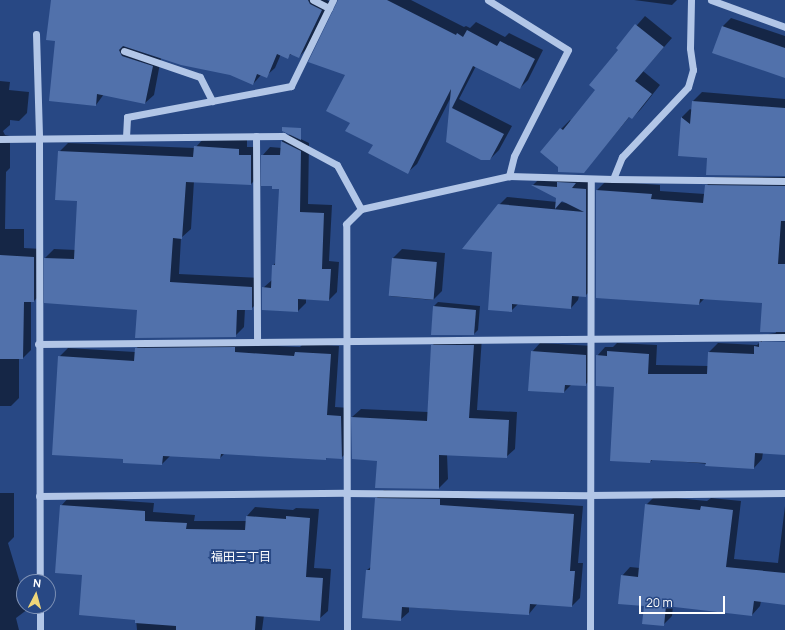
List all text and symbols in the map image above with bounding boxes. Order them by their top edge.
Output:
district label: 福田三丁目 [211,550,271,564]
north arrow [16,574,56,614]
text: N [32,575,42,590]
scale bar [641,588,727,614]
text: 20 m [646,594,673,611]

